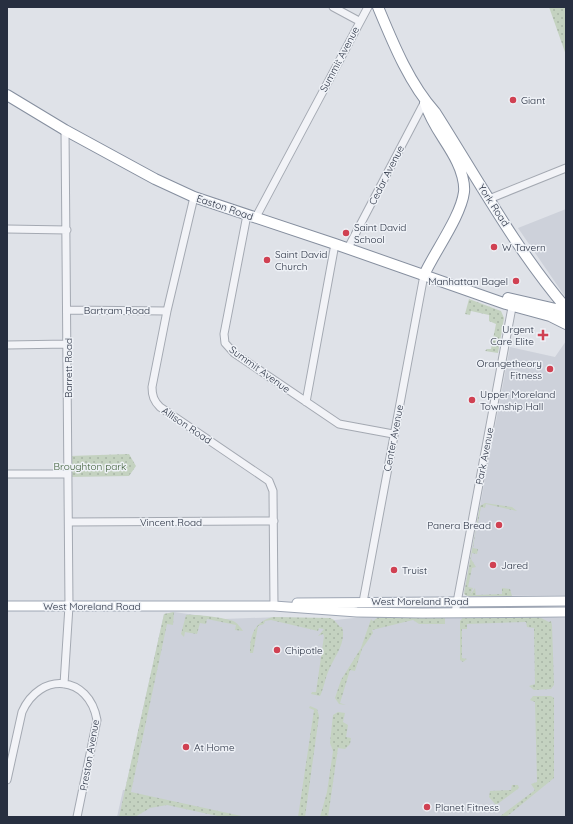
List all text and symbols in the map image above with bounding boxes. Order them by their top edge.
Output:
street label: Summit Avenue [317,24,362,94]
place label: Giant [521,94,546,107]
marker: Giant [508,95,518,105]
street label: Cedar Avenue [366,143,407,207]
street label: York Road [475,182,512,229]
street label: Easton Road [195,192,255,223]
place label: Saint David School [354,221,406,246]
marker: Saint David School [341,228,351,238]
place label: W Tavern [502,241,546,254]
marker: W Tavern [489,242,499,252]
place label: Saint David Church [275,248,327,273]
marker: Saint David Church [262,255,272,265]
place label: Manhattan Bagel [428,275,508,288]
marker: Manhattan Bagel [511,276,521,286]
street label: Bartram Road [84,304,150,317]
place label: Urgent Care Elite [490,323,535,348]
marker: Urgent Care Elite [537,329,549,341]
street label: Barrett Road [62,338,75,398]
street label: Summit Avenue [227,343,293,396]
place label: Orangetheory Fitness [477,357,542,382]
marker: Orangetheory Fitness [545,364,555,374]
place label: Upper Moreland Township Hall [480,388,555,413]
marker: Upper Moreland Township Hall [467,395,477,405]
street label: Center Avenue [381,403,406,473]
street label: Allison Road [159,404,214,447]
street label: Park Avenue [473,426,496,486]
park label: Broughton park [54,460,126,473]
street label: Vincent Road [140,516,202,529]
place label: Panera Bread [427,519,491,532]
marker: Panera Bread [494,520,504,530]
place label: Jared [501,559,528,572]
marker: Jared [488,560,498,570]
place label: Truist [402,564,428,577]
marker: Truist [389,565,399,575]
street label: West Moreland Road [371,595,469,608]
street label: West Moreland Road [43,600,141,613]
place label: Chipotle [285,644,323,657]
marker: Chipotle [272,645,282,655]
street label: Preston Avenue [77,718,102,792]
place label: At Home [194,741,235,754]
marker: At Home [181,742,191,752]
place label: Planet Fitness [435,801,499,814]
marker: Planet Fitness [422,802,432,812]

